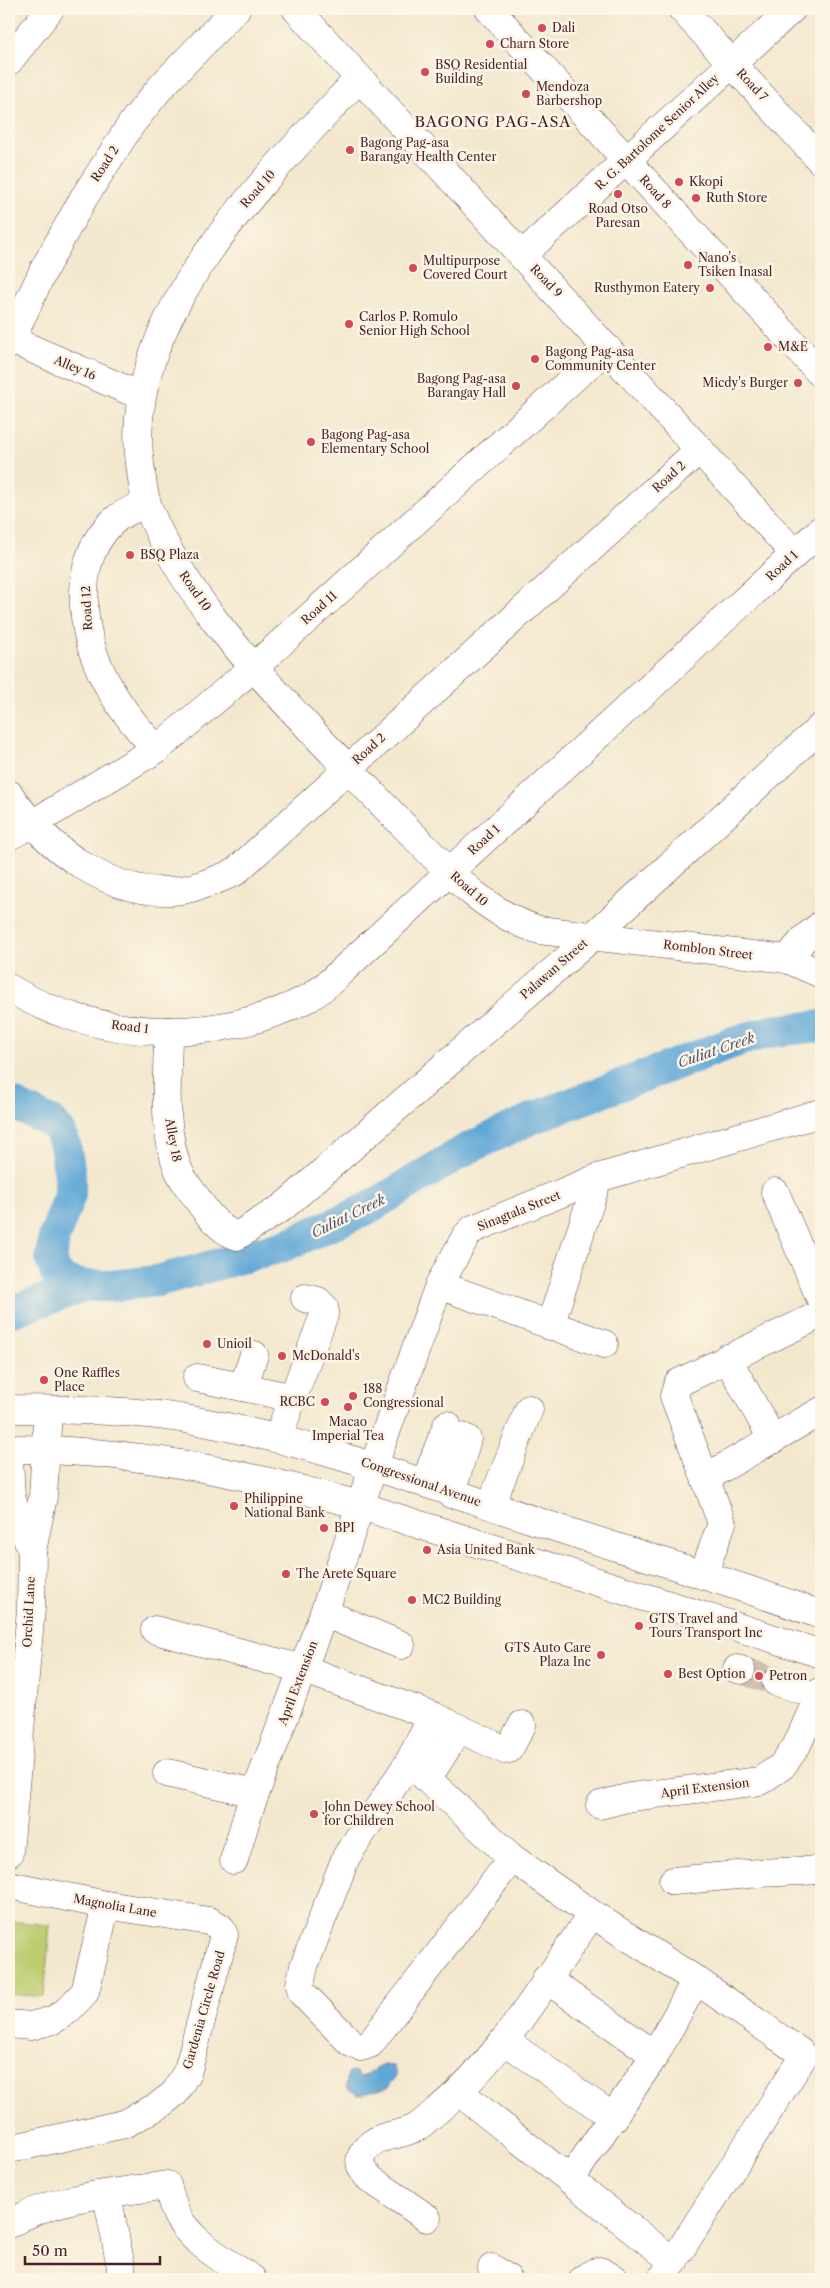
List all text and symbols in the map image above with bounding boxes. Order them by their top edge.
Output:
place label: Dali [552,20,576,35]
marker: Dali [536,22,548,34]
place label: Charn Store [500,36,570,51]
marker: Charn Store [484,38,496,50]
place label: BSQ Residential Building [435,57,528,86]
street label: Road 7 [734,65,771,104]
marker: BSQ Residential Building [419,66,431,78]
street label: R. G. Bartolome Senior Alley [592,70,722,193]
place label: Mendoza Barbershop [536,79,602,108]
marker: Mendoza Barbershop [520,88,532,100]
district label: BAGONG PAG-ASA [415,112,571,131]
place label: Bagong Pag-asa Barangay Health Center [360,135,496,164]
street label: Road 2 [87,143,122,184]
marker: Bagong Pag-asa Barangay Health Center [344,144,356,156]
street label: Road 10 [237,167,278,211]
street label: Road 8 [636,172,674,212]
place label: Kkopi [689,174,724,189]
marker: Kkopi [673,176,685,188]
marker: Road Otso Paresan [612,188,624,200]
place label: Ruth Store [706,190,768,205]
marker: Ruth Store [690,192,702,204]
place label: Road Otso Paresan [588,201,648,230]
place label: Nano's Tsiken Inasal [698,250,773,279]
place label: Multipurpose Covered Court [423,253,508,282]
marker: Nano's Tsiken Inasal [682,259,694,271]
street label: Road 9 [527,261,565,300]
marker: Multipurpose Covered Court [407,262,419,274]
place label: Rusthymon Eatery [594,280,700,295]
marker: Rusthymon Eatery [704,282,716,294]
place label: Carlos P. Romulo Senior High School [359,309,470,338]
marker: Carlos P. Romulo Senior High School [343,318,355,330]
place label: M&E [778,339,808,354]
marker: M&E [762,341,774,353]
place label: Bagong Pag-asa Community Center [545,344,656,373]
street label: Alley 16 [51,352,98,383]
marker: Bagong Pag-asa Community Center [529,353,541,365]
place label: Bagong Pag-asa Barangay Hall [417,371,507,400]
place label: Micdy's Burger [702,375,788,390]
marker: Micdy's Burger [792,377,804,389]
marker: Bagong Pag-asa Barangay Hall [510,380,522,392]
place label: Bagong Pag-asa Elementary School [321,427,430,456]
marker: Bagong Pag-asa Elementary School [305,436,317,448]
street label: Road 2 [649,458,689,496]
place label: BSQ Plaza [140,547,200,562]
street label: Road 1 [763,547,801,584]
marker: BSQ Plaza [124,549,136,561]
street label: Road 10 [176,568,215,614]
street label: Road 12 [78,585,95,631]
street label: Road 11 [298,588,340,628]
street label: Road 2 [349,730,389,768]
street label: Road 1 [465,821,503,858]
street label: Road 10 [447,868,491,909]
street label: Palawan Street [517,935,591,1002]
street label: Romblon Street [662,937,754,963]
street label: Road 1 [110,1017,150,1036]
water label: Culiat Creek [675,1028,758,1072]
street label: Alley 18 [162,1116,185,1163]
street label: Sinagtala Street [475,1187,563,1234]
water label: Culiat Creek [308,1190,389,1242]
place label: Unioil [217,1336,252,1351]
marker: Unioil [201,1338,213,1350]
place label: McDonald's [292,1348,360,1363]
marker: McDonald's [276,1350,288,1362]
place label: One Raffles Place [54,1365,120,1394]
marker: One Raffles Place [38,1374,50,1386]
place label: 188 Congressional [363,1381,444,1410]
marker: 188 Congressional [347,1390,359,1402]
place label: RCBC [279,1394,315,1409]
marker: RCBC [319,1396,331,1408]
marker: Macao Imperial Tea [342,1401,354,1413]
place label: Macao Imperial Tea [312,1414,385,1443]
street label: Congressional Avenue [359,1454,484,1509]
place label: Philippine National Bank [244,1491,326,1520]
marker: Philippine National Bank [228,1500,240,1512]
place label: BPI [334,1520,355,1535]
marker: BPI [318,1522,330,1534]
place label: Asia United Bank [436,1542,536,1557]
marker: Asia United Bank [421,1544,433,1556]
place label: The Arete Square [296,1566,397,1581]
marker: The Arete Square [280,1568,292,1580]
street label: Orchid Lane [19,1576,38,1648]
place label: MC2 Building [422,1592,502,1607]
marker: MC2 Building [406,1594,418,1606]
place label: GTS Travel and Tours Transport Inc [649,1611,763,1640]
marker: GTS Travel and Tours Transport Inc [633,1620,645,1632]
street label: April Extension [274,1638,321,1728]
place label: GTS Auto Care Plaza Inc [504,1640,591,1669]
marker: GTS Auto Care Plaza Inc [595,1649,607,1661]
place label: Best Option [678,1666,746,1681]
marker: Best Option [662,1668,674,1680]
place label: Petron [769,1668,808,1683]
marker: Petron [753,1670,765,1682]
street label: April Extension [659,1775,751,1801]
place label: John Dewey School for Children [322,1799,435,1828]
marker: John Dewey School for Children [308,1808,320,1820]
street label: Magnolia Lane [72,1891,158,1920]
street label: Gardenia Circle Road [179,1948,228,2071]
scale bar [25,2233,160,2265]
text: 50 m [32,2241,68,2260]

